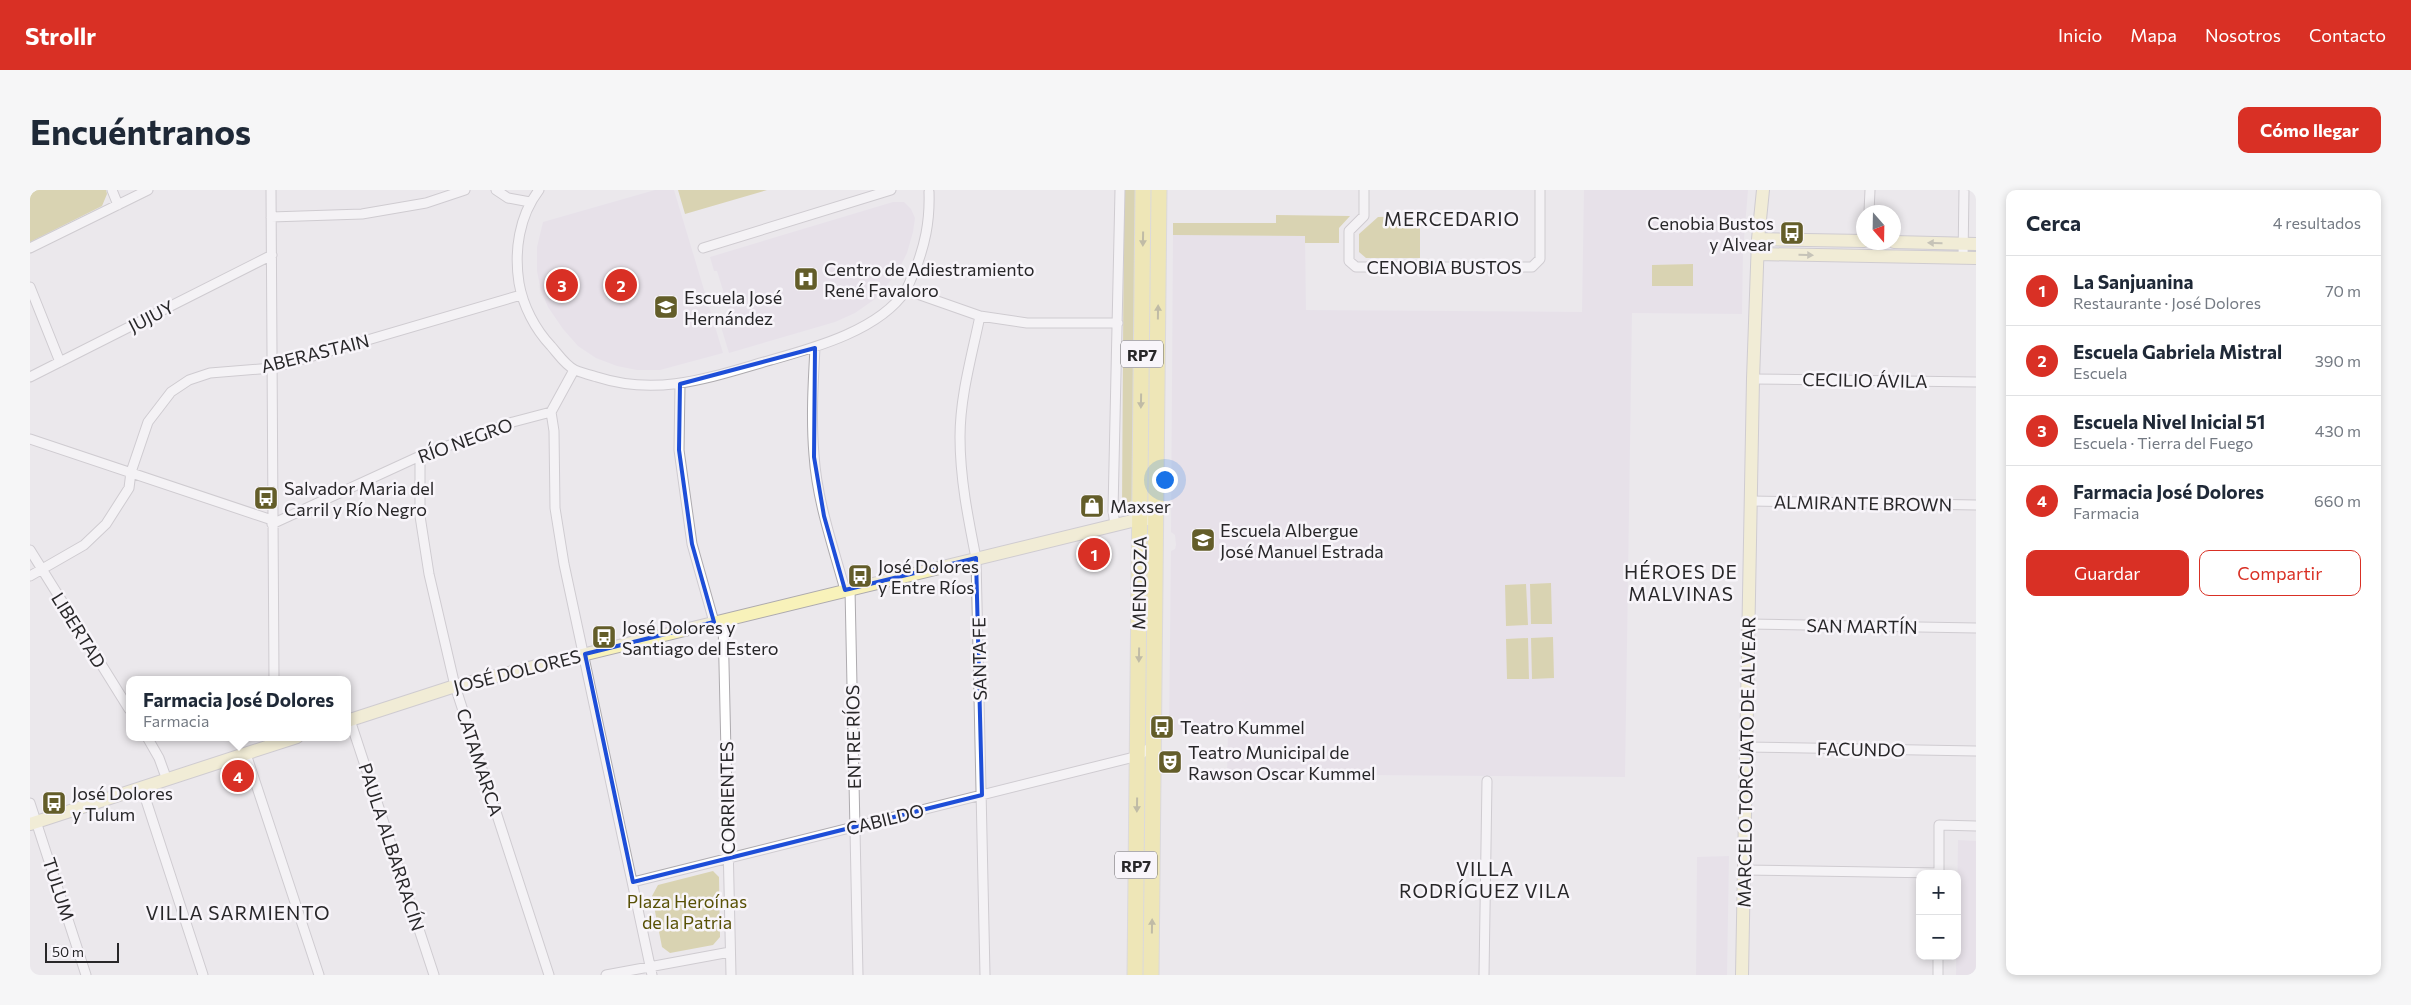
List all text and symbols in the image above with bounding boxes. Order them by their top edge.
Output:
text: Strollr [25,21,96,50]
text: Inicio [2058,24,2102,46]
text: Mapa [2130,24,2177,46]
text: Nosotros [2205,24,2281,46]
text: Contacto [2309,24,2386,46]
button: Cómo llegar [2238,107,2381,153]
text: Encuéntranos [30,109,251,152]
north arrow [1856,205,1901,250]
district label: MERCEDARIO [1384,207,1520,230]
text: Cerca [2026,210,2081,235]
place label: Cenobia Bustos y Alvear [1647,212,1774,255]
text: 4 resultados [2273,213,2361,232]
bus stop icon: Cenobia Bustos y Alvear [1779,220,1805,246]
one-way arrow [1139,231,1147,247]
one-way arrow [1926,239,1942,247]
one-way arrow [1799,251,1815,259]
street label: CENOBIA BUSTOS [1366,256,1522,278]
place label: Centro de Adiestramiento René Favaloro [824,258,1035,301]
pin: 3 [546,266,578,304]
pin: 2 [605,266,637,304]
hospital icon: Centro de Adiestramiento René Favaloro [793,266,819,292]
text: La Sanjuanina [2073,270,2194,293]
text: 1 [2038,281,2046,300]
text: 70 m [2325,281,2361,300]
place label: Escuela José Hernández [684,286,782,329]
text: Restaurante · José Dolores [2073,293,2261,312]
school or university icon: Escuela José Hernández [653,294,679,320]
street label: JUJUY [124,295,178,337]
one-way arrow [1154,304,1162,320]
street label: ABERASTAIN [259,329,371,377]
road number: RP7 [1121,340,1163,368]
text: Escuela Gabriela Mistral [2073,340,2282,363]
text: 2 [2037,351,2047,370]
text: 390 m [2315,351,2361,370]
text: Escuela [2073,363,2127,382]
street label: CECILIO ÁVILA [1802,368,1928,392]
one-way arrow [1137,393,1145,409]
text: Escuela Nivel Inicial 51 [2073,410,2265,433]
street label: RÍO NEGRO [415,413,515,467]
text: 3 [2037,421,2047,440]
text: 430 m [2315,421,2361,440]
text: Escuela · Tierra del Fuego [2073,433,2253,452]
your location [1152,467,1178,493]
place label: Salvador Maria del Carril y Río Negro [284,477,434,520]
text: Farmacia José Dolores [2073,480,2264,503]
bus stop icon: Salvador Maria del Carril y Río Negro [253,485,279,511]
street label: ALMIRANTE BROWN [1774,490,1952,516]
text: 4 [2037,491,2047,510]
text: 660 m [2314,491,2361,510]
shop icon: Maxser [1079,493,1105,519]
place label: Maxser [1110,495,1171,517]
text: Farmacia [2073,503,2139,522]
place label: Escuela Albergue José Manuel Estrada [1220,519,1384,562]
school or university icon: Escuela Albergue José Manuel Estrada [1190,527,1216,553]
pin: 1 [1078,535,1110,573]
street label: MENDOZA [1127,536,1151,630]
button: Guardar [2026,550,2189,596]
button: Compartir [2199,550,2361,596]
place label: José Dolores y Entre Ríos [878,555,979,598]
district label: HÉROES DE MALVINAS [1624,560,1738,605]
bus stop icon: José Dolores y Entre Ríos [847,563,873,589]
street label: LIBERTAD [47,588,111,672]
street label: SAN MARTÍN [1806,614,1918,638]
place label: José Dolores y Santiago del Estero [622,616,779,659]
street label: MARCELO TORCUATO DE ALVEAR [1732,616,1760,908]
street label: SANTA FE [967,617,991,701]
bus stop icon: José Dolores y Santiago del Estero [591,624,617,650]
street label: JOSÉ DOLORES [451,645,583,697]
one-way arrow [1135,647,1143,663]
popup [126,676,351,741]
street label: ENTRE RÍOS [841,685,865,789]
text: Farmacia José Dolores [143,688,334,711]
street label: CATAMARCA [452,705,508,819]
text: Farmacia [143,711,209,730]
bus stop icon: Teatro Kummel [1149,714,1175,740]
place label: Teatro Kummel [1180,716,1305,738]
street label: FACUNDO [1817,737,1905,761]
street label: CORRIENTES [715,741,739,855]
place label: Teatro Municipal de Rawson Oscar Kummel [1188,741,1376,784]
theatre icon: Teatro Municipal de Rawson Oscar Kummel [1157,749,1183,775]
pin: 4 [222,757,254,795]
street label: PAULA ALBARRACÍN [354,760,430,934]
place label: José Dolores y Tulum [72,782,173,825]
bus stop icon: José Dolores y Tulum [41,790,67,816]
one-way arrow [1133,797,1141,813]
street label: CABILDO [844,799,926,839]
road number: RP7 [1115,852,1157,878]
street label: TULUM [38,855,80,923]
district label: VILLA RODRÍGUEZ VILA [1399,857,1571,902]
map controls [1916,870,1961,960]
button: + [1916,870,1961,915]
park label: Plaza Heroínas de la Patria [627,890,747,933]
district label: VILLA SARMIENTO [145,901,331,924]
button: − [1916,915,1961,960]
one-way arrow [1148,918,1156,934]
scale bar [45,940,119,963]
text: 50 m [52,943,84,960]

